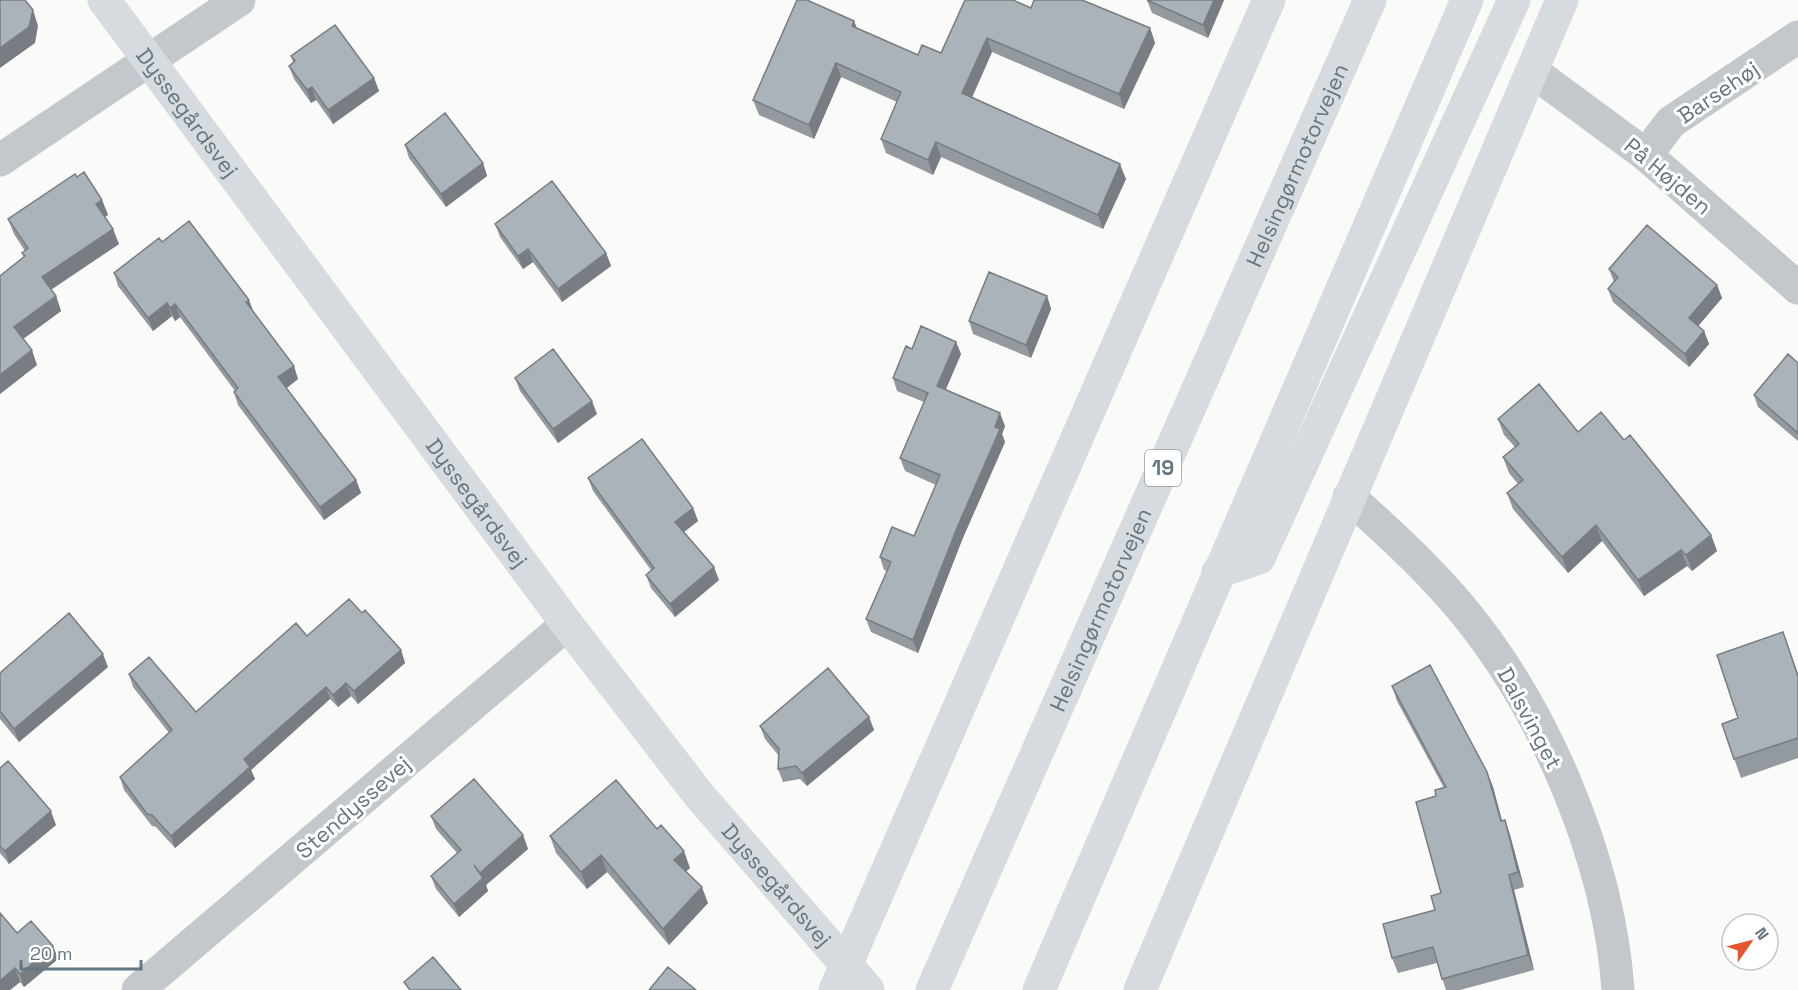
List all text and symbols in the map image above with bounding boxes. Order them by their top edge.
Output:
street label: Dyssegårdsvej [130,42,245,183]
street label: Barsehøj [1672,55,1764,129]
street label: Helsingørmotorvejen [1240,59,1354,271]
street label: På Højden [1619,131,1717,221]
street label: Dyssegårdsvej [420,432,534,573]
road number: 19 [1145,450,1181,486]
street label: Helsingørmotorvejen [1043,504,1158,716]
street label: Dalsvinget [1491,662,1569,774]
street label: Stendyssevej [290,750,416,864]
street label: Dyssegårdsvej [716,817,838,952]
north arrow [1720,912,1780,972]
text: N [1750,923,1774,944]
scale bar [21,933,141,971]
text: 20 m [30,942,73,965]

